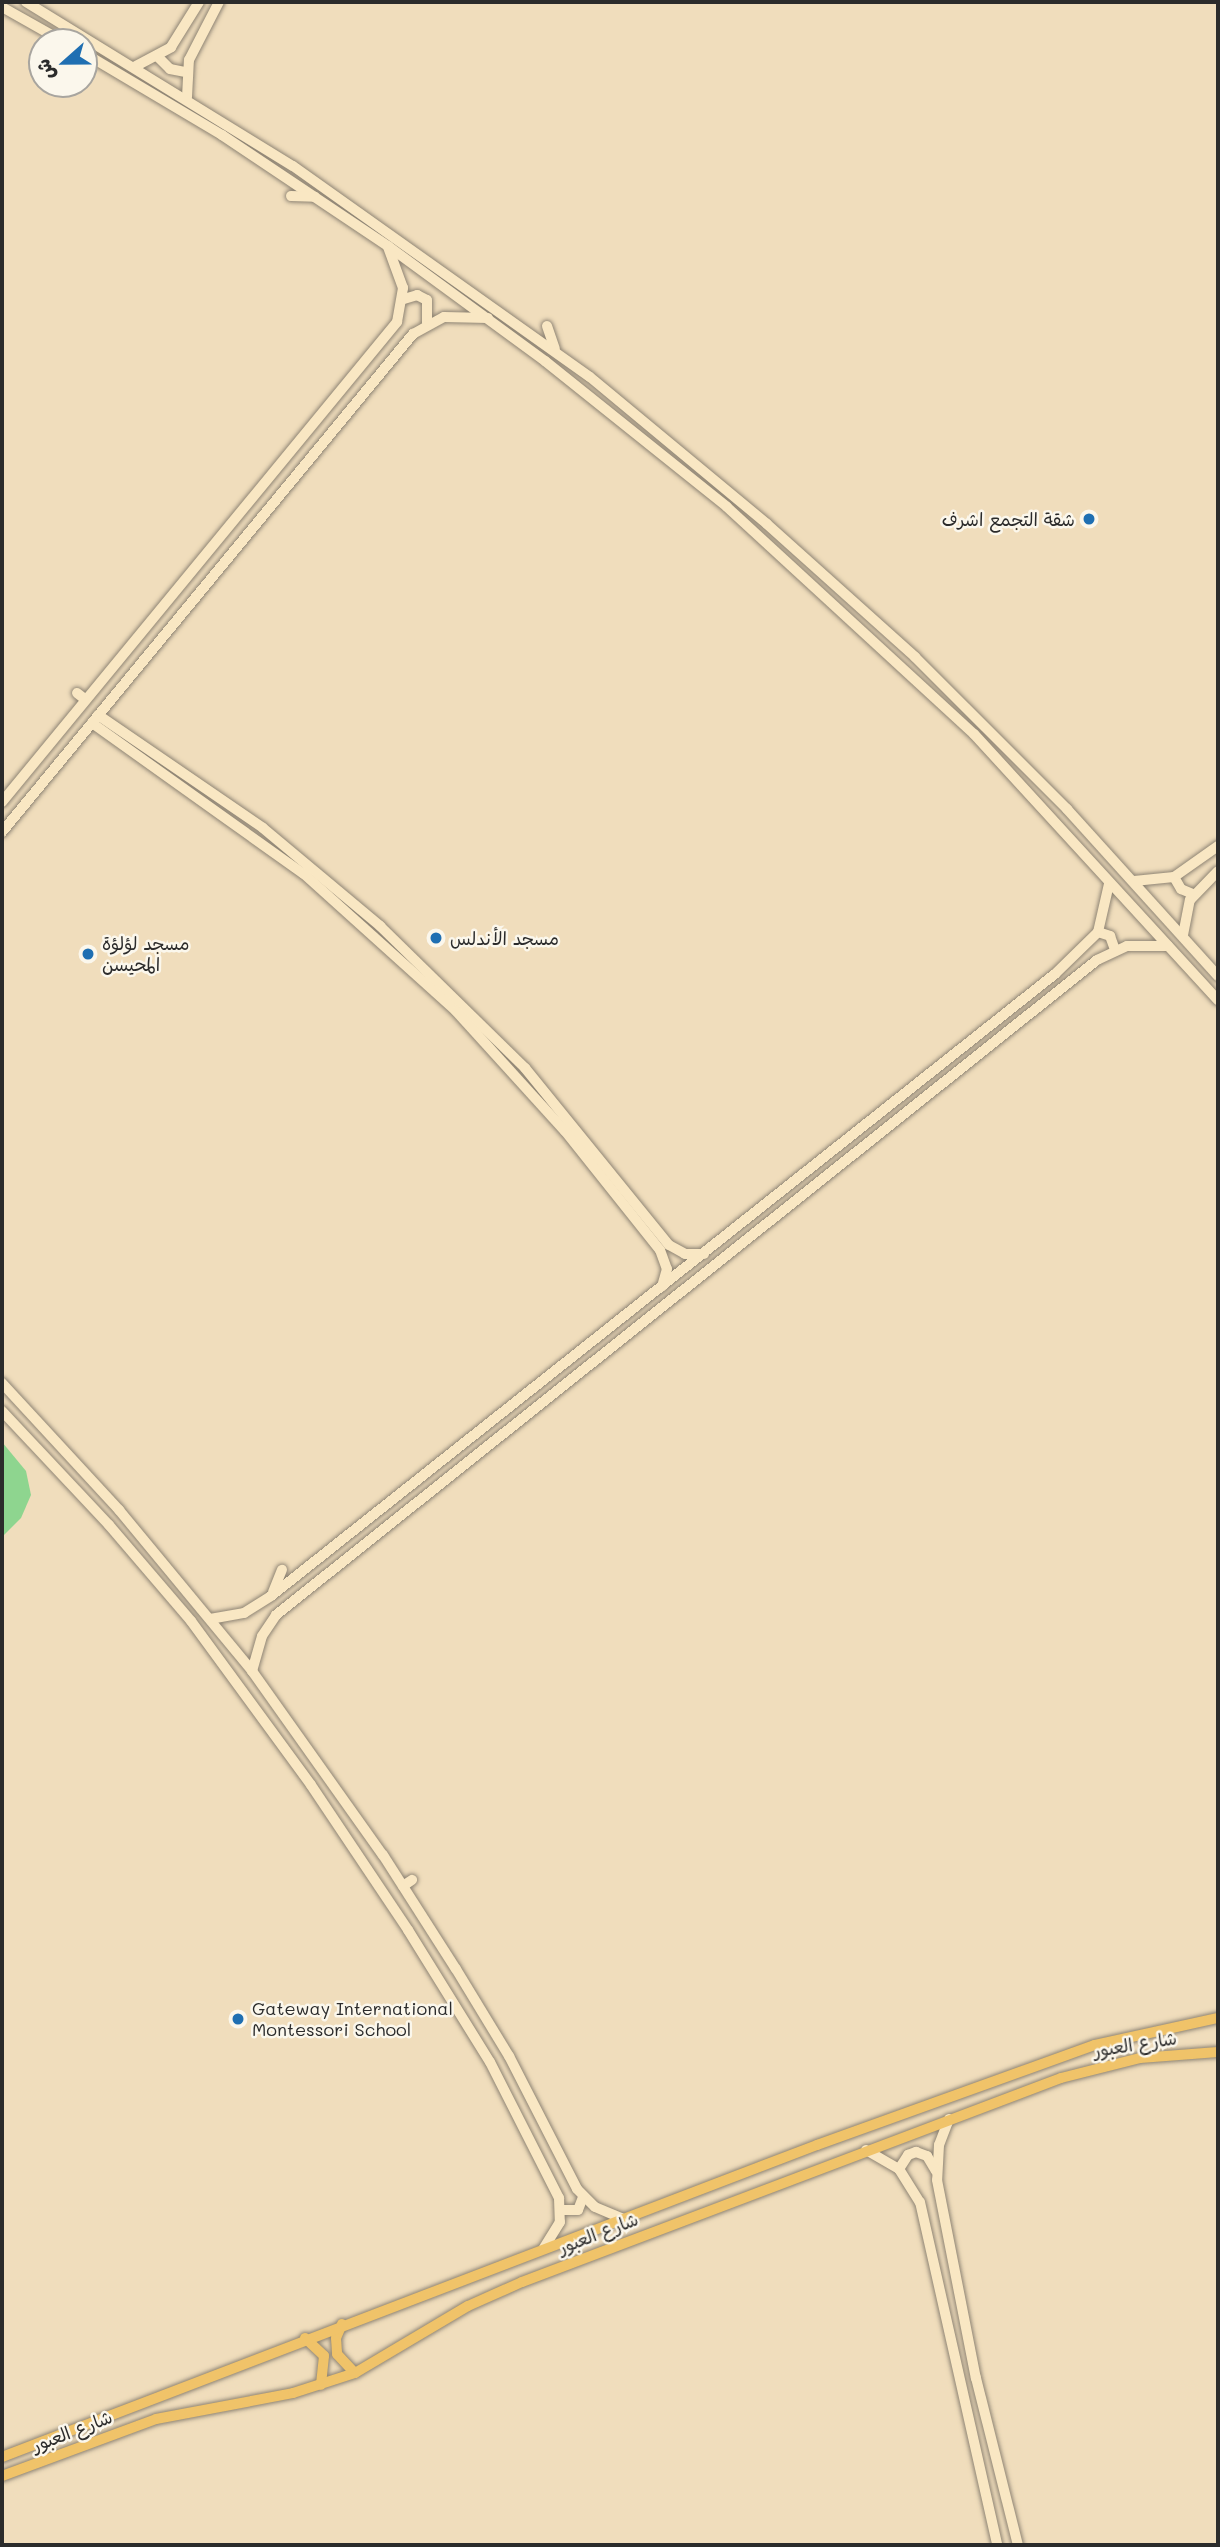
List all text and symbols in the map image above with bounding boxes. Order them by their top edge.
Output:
north arrow [28,28,98,98]
text: ش [29,56,60,84]
place label: شقة التجمع اشرف [942,508,1075,530]
marker: شقة التجمع اشرف [1081,511,1097,527]
place label: مسجد الأندلس [450,927,559,949]
marker: مسجد الأندلس [428,930,444,946]
place label: مسجد لؤلؤة المحيسن [102,933,189,976]
marker: مسجد لؤلؤة المحيسن [80,946,96,962]
place label: Gateway International Montessori School [252,1998,453,2040]
marker: Gateway International Montessori School [230,2011,246,2027]
street label: شارع العبور [1092,2027,1178,2061]
street label: شارع العبور [555,2208,641,2258]
street label: شارع العبور [29,2406,115,2456]

